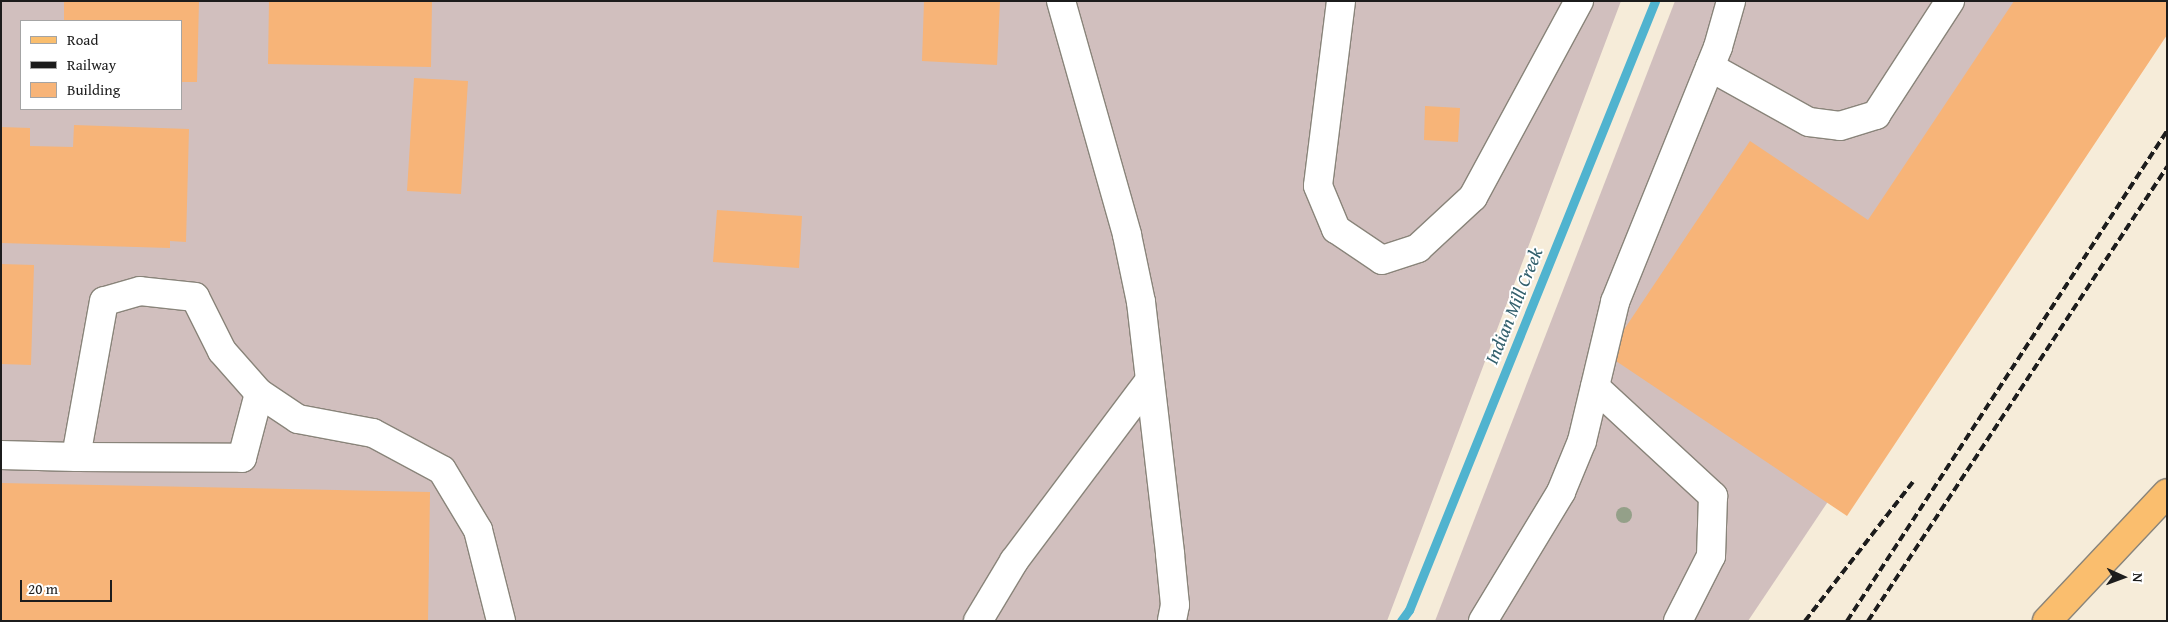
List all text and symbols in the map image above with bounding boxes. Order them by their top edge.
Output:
legend [20,20,182,110]
text: Road [67,29,98,50]
text: Railway [67,54,116,75]
text: Building [67,79,120,100]
water label: Indian Mill Creek [1480,244,1548,368]
north arrow [2098,552,2148,602]
scale bar [22,570,115,602]
text: N [2128,572,2148,583]
text: 20 m [28,578,58,599]

